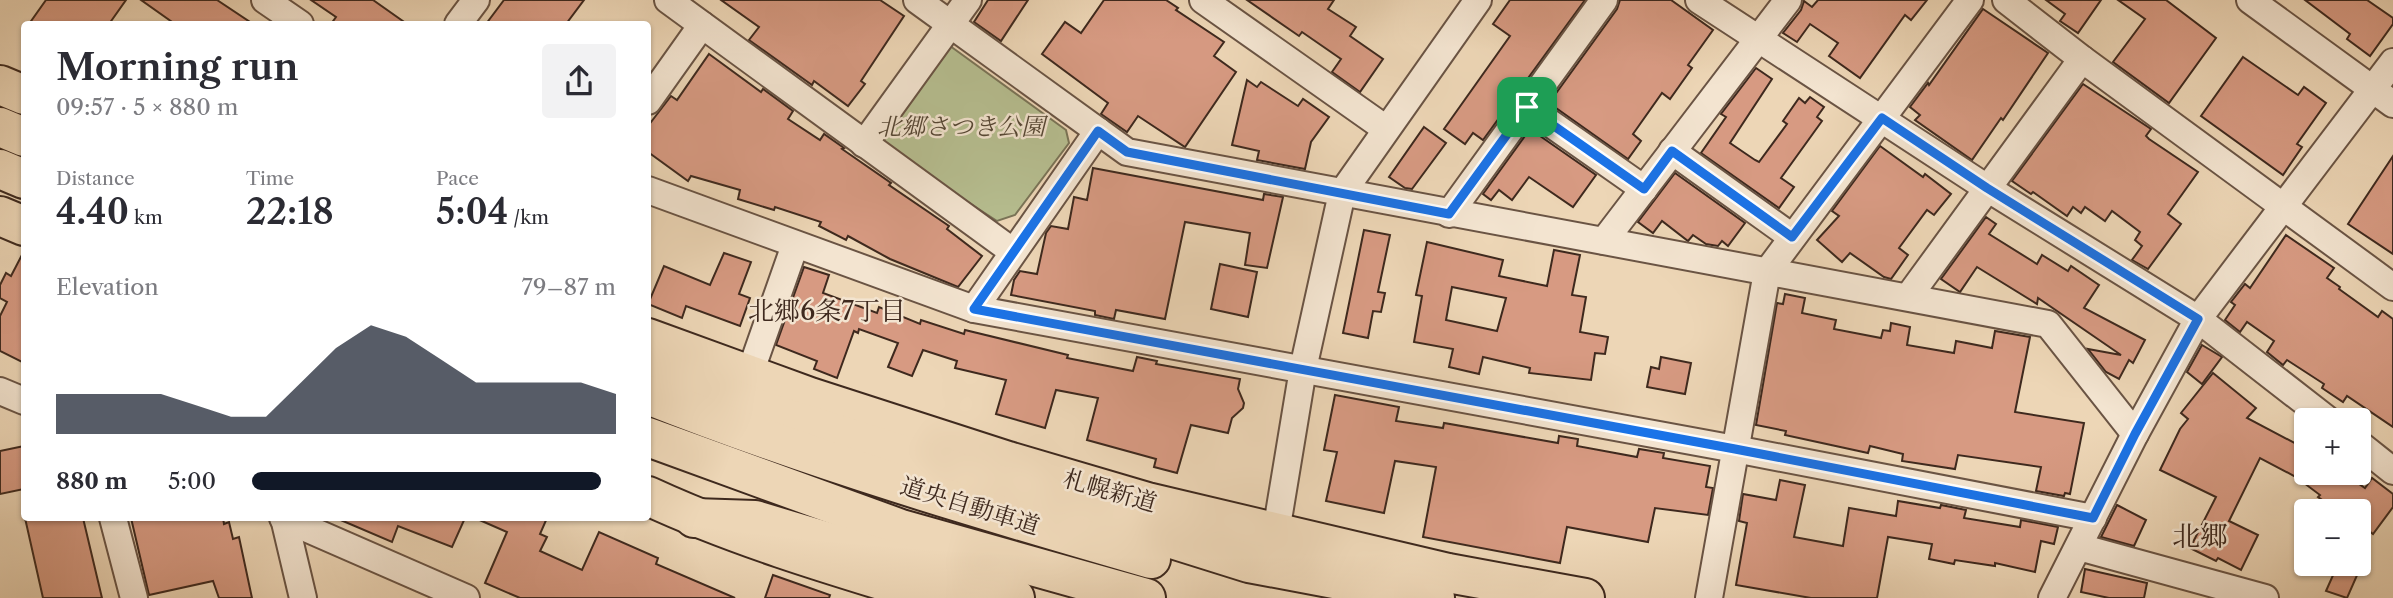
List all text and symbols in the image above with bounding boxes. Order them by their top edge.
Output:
text: Morning run [56,43,299,90]
button: share [542,44,616,118]
pin [1497,77,1557,137]
icon: arrive [1508,88,1546,126]
text: 09:57 · 5 × 880 m [56,93,238,121]
park label: 北郷さつき公園 [877,112,1049,141]
text: Distance [56,167,135,190]
text: Time [246,167,294,190]
text: Pace [436,167,479,190]
text: 4.40 [56,190,129,233]
text: 22:18 [246,190,334,233]
text: 5:04 [436,190,508,233]
text: km [129,206,163,229]
text: /km [508,206,549,229]
text: Elevation [56,273,159,301]
text: 79–87 m [522,273,616,301]
district label: 北郷6条7丁目 [748,295,906,327]
map controls [2294,408,2371,576]
button: + [2294,408,2371,485]
street label: 札幌新道 [1060,463,1160,518]
text: 880 m [56,467,128,495]
text: 5:00 [168,467,216,495]
street label: 道央自動車道 [897,471,1043,540]
button: − [2294,499,2371,576]
district label: 北郷 [2172,519,2228,553]

